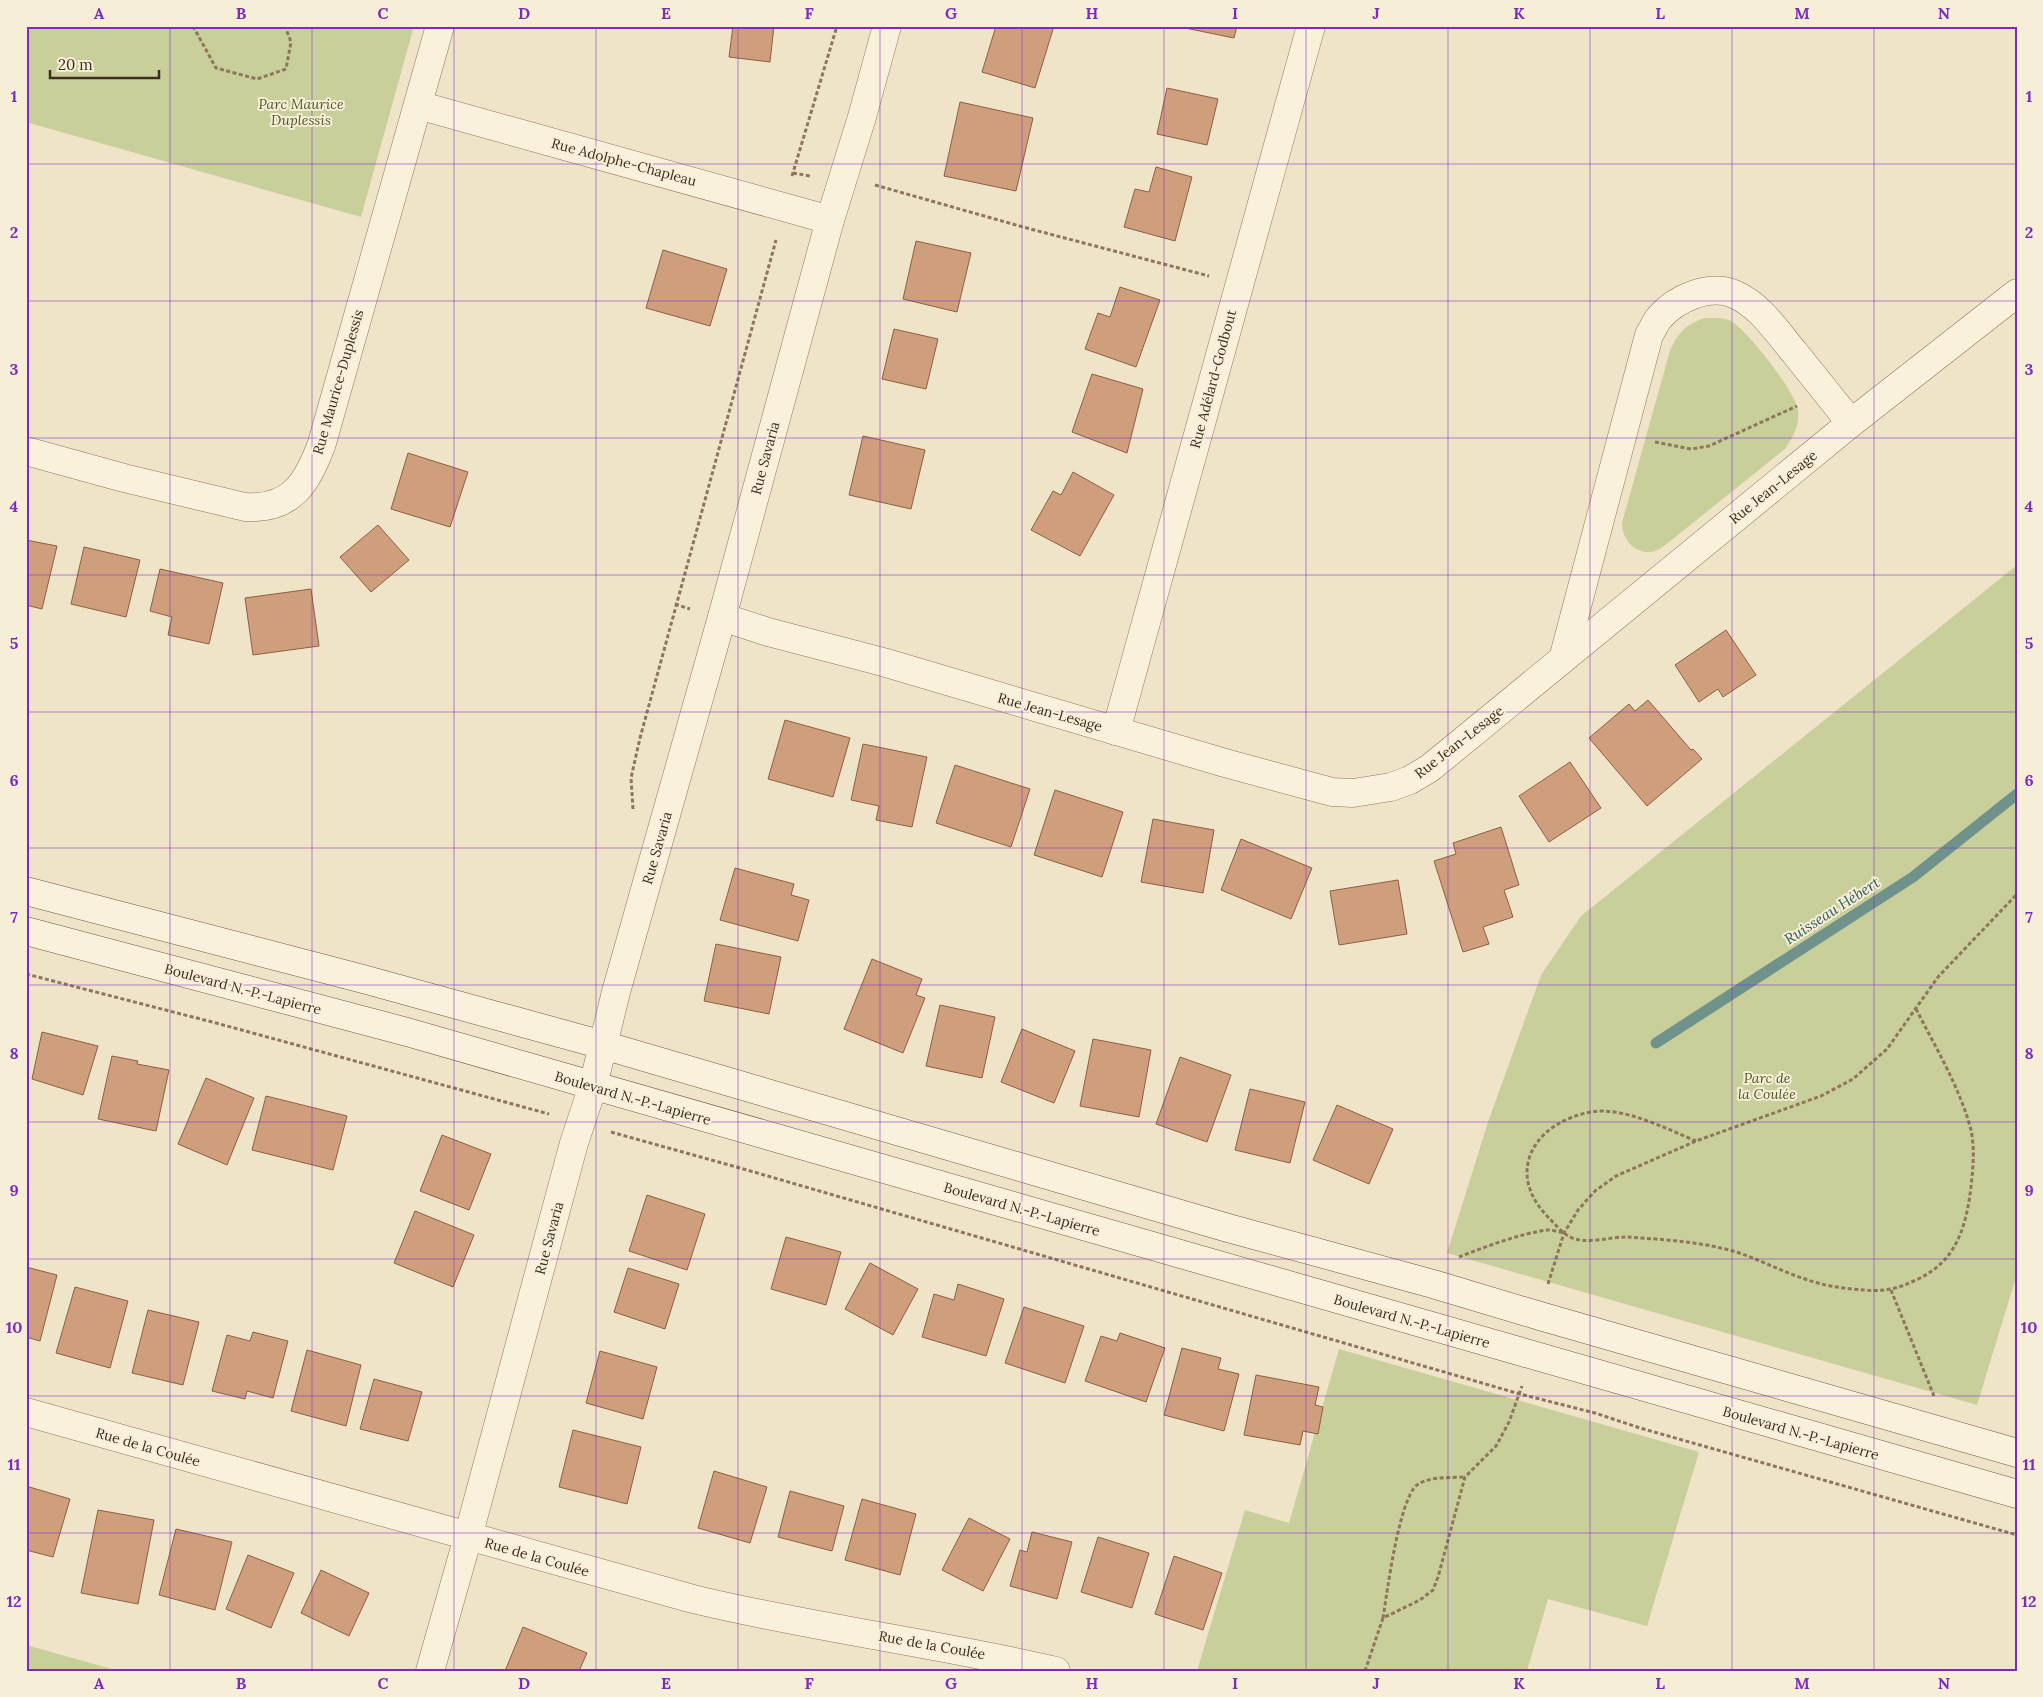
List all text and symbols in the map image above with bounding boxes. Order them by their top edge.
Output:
text: A [94,3,105,23]
text: B [236,3,247,23]
text: C [377,3,389,23]
text: D [518,3,530,23]
text: E [661,3,671,23]
text: F [804,3,814,23]
text: G [945,3,957,23]
text: H [1086,3,1099,23]
text: I [1232,3,1238,23]
text: J [1372,3,1380,23]
text: K [1513,3,1525,23]
text: L [1655,3,1665,23]
text: M [1794,3,1810,23]
text: N [1938,3,1950,23]
scale bar [50,48,159,80]
text: 20 m [58,55,93,74]
text: 1 [11,86,17,106]
text: 1 [2026,86,2032,106]
park label: Parc Maurice Duplessis [258,95,344,129]
street label: Rue Adolphe-Chapleau [550,134,698,190]
text: 2 [10,222,18,242]
text: 2 [2025,222,2033,242]
street label: Rue Maurice-Duplessis [309,307,367,457]
street label: Rue Adélard-Godbout [1186,307,1240,450]
text: 3 [10,359,19,379]
text: 3 [2025,359,2034,379]
street label: Rue Savaria [747,420,783,496]
street label: Rue Jean-Lesage [1725,446,1821,528]
text: 4 [10,496,19,516]
text: 4 [2025,496,2034,516]
text: 5 [10,633,19,653]
text: 5 [2025,633,2034,653]
street label: Rue Jean-Lesage [996,688,1105,736]
street label: Rue Jean-Lesage [1411,701,1507,782]
text: 6 [9,770,19,790]
text: 6 [2024,770,2034,790]
street label: Rue Savaria [638,810,676,886]
water label: Ruisseau Hébert [1781,872,1883,948]
text: 7 [10,907,18,927]
text: 7 [2025,907,2033,927]
street label: Boulevard N.-P.-Lapierre [163,959,324,1019]
text: 8 [9,1043,19,1063]
text: 8 [2024,1043,2034,1063]
street label: Boulevard N.-P.-Lapierre [553,1067,714,1129]
park label: Parc de la Coulée [1738,1069,1796,1103]
street label: Boulevard N.-P.-Lapierre [942,1178,1103,1240]
text: 9 [9,1180,19,1200]
text: 9 [2024,1180,2034,1200]
street label: Rue Savaria [531,1200,567,1276]
street label: Boulevard N.-P.-Lapierre [1332,1290,1493,1352]
text: 10 [6,1317,22,1337]
text: 10 [2021,1317,2037,1337]
street label: Boulevard N.-P.-Lapierre [1721,1402,1882,1464]
street label: Rue de la Coulée [94,1423,203,1471]
text: 11 [8,1454,21,1474]
text: 11 [2023,1454,2036,1474]
street label: Rue de la Coulée [483,1533,592,1581]
text: 12 [6,1591,22,1611]
text: 12 [2021,1591,2037,1611]
street label: Rue de la Coulée [877,1627,987,1663]
text: A [94,1673,105,1693]
text: B [236,1673,247,1693]
text: C [377,1673,389,1693]
text: D [518,1673,530,1693]
text: E [661,1673,671,1693]
text: F [804,1673,814,1693]
text: G [945,1673,957,1693]
text: H [1086,1673,1099,1693]
text: I [1232,1673,1238,1693]
text: J [1372,1673,1380,1693]
text: K [1513,1673,1525,1693]
text: L [1655,1673,1665,1693]
text: M [1794,1673,1810,1693]
text: N [1938,1673,1950,1693]

